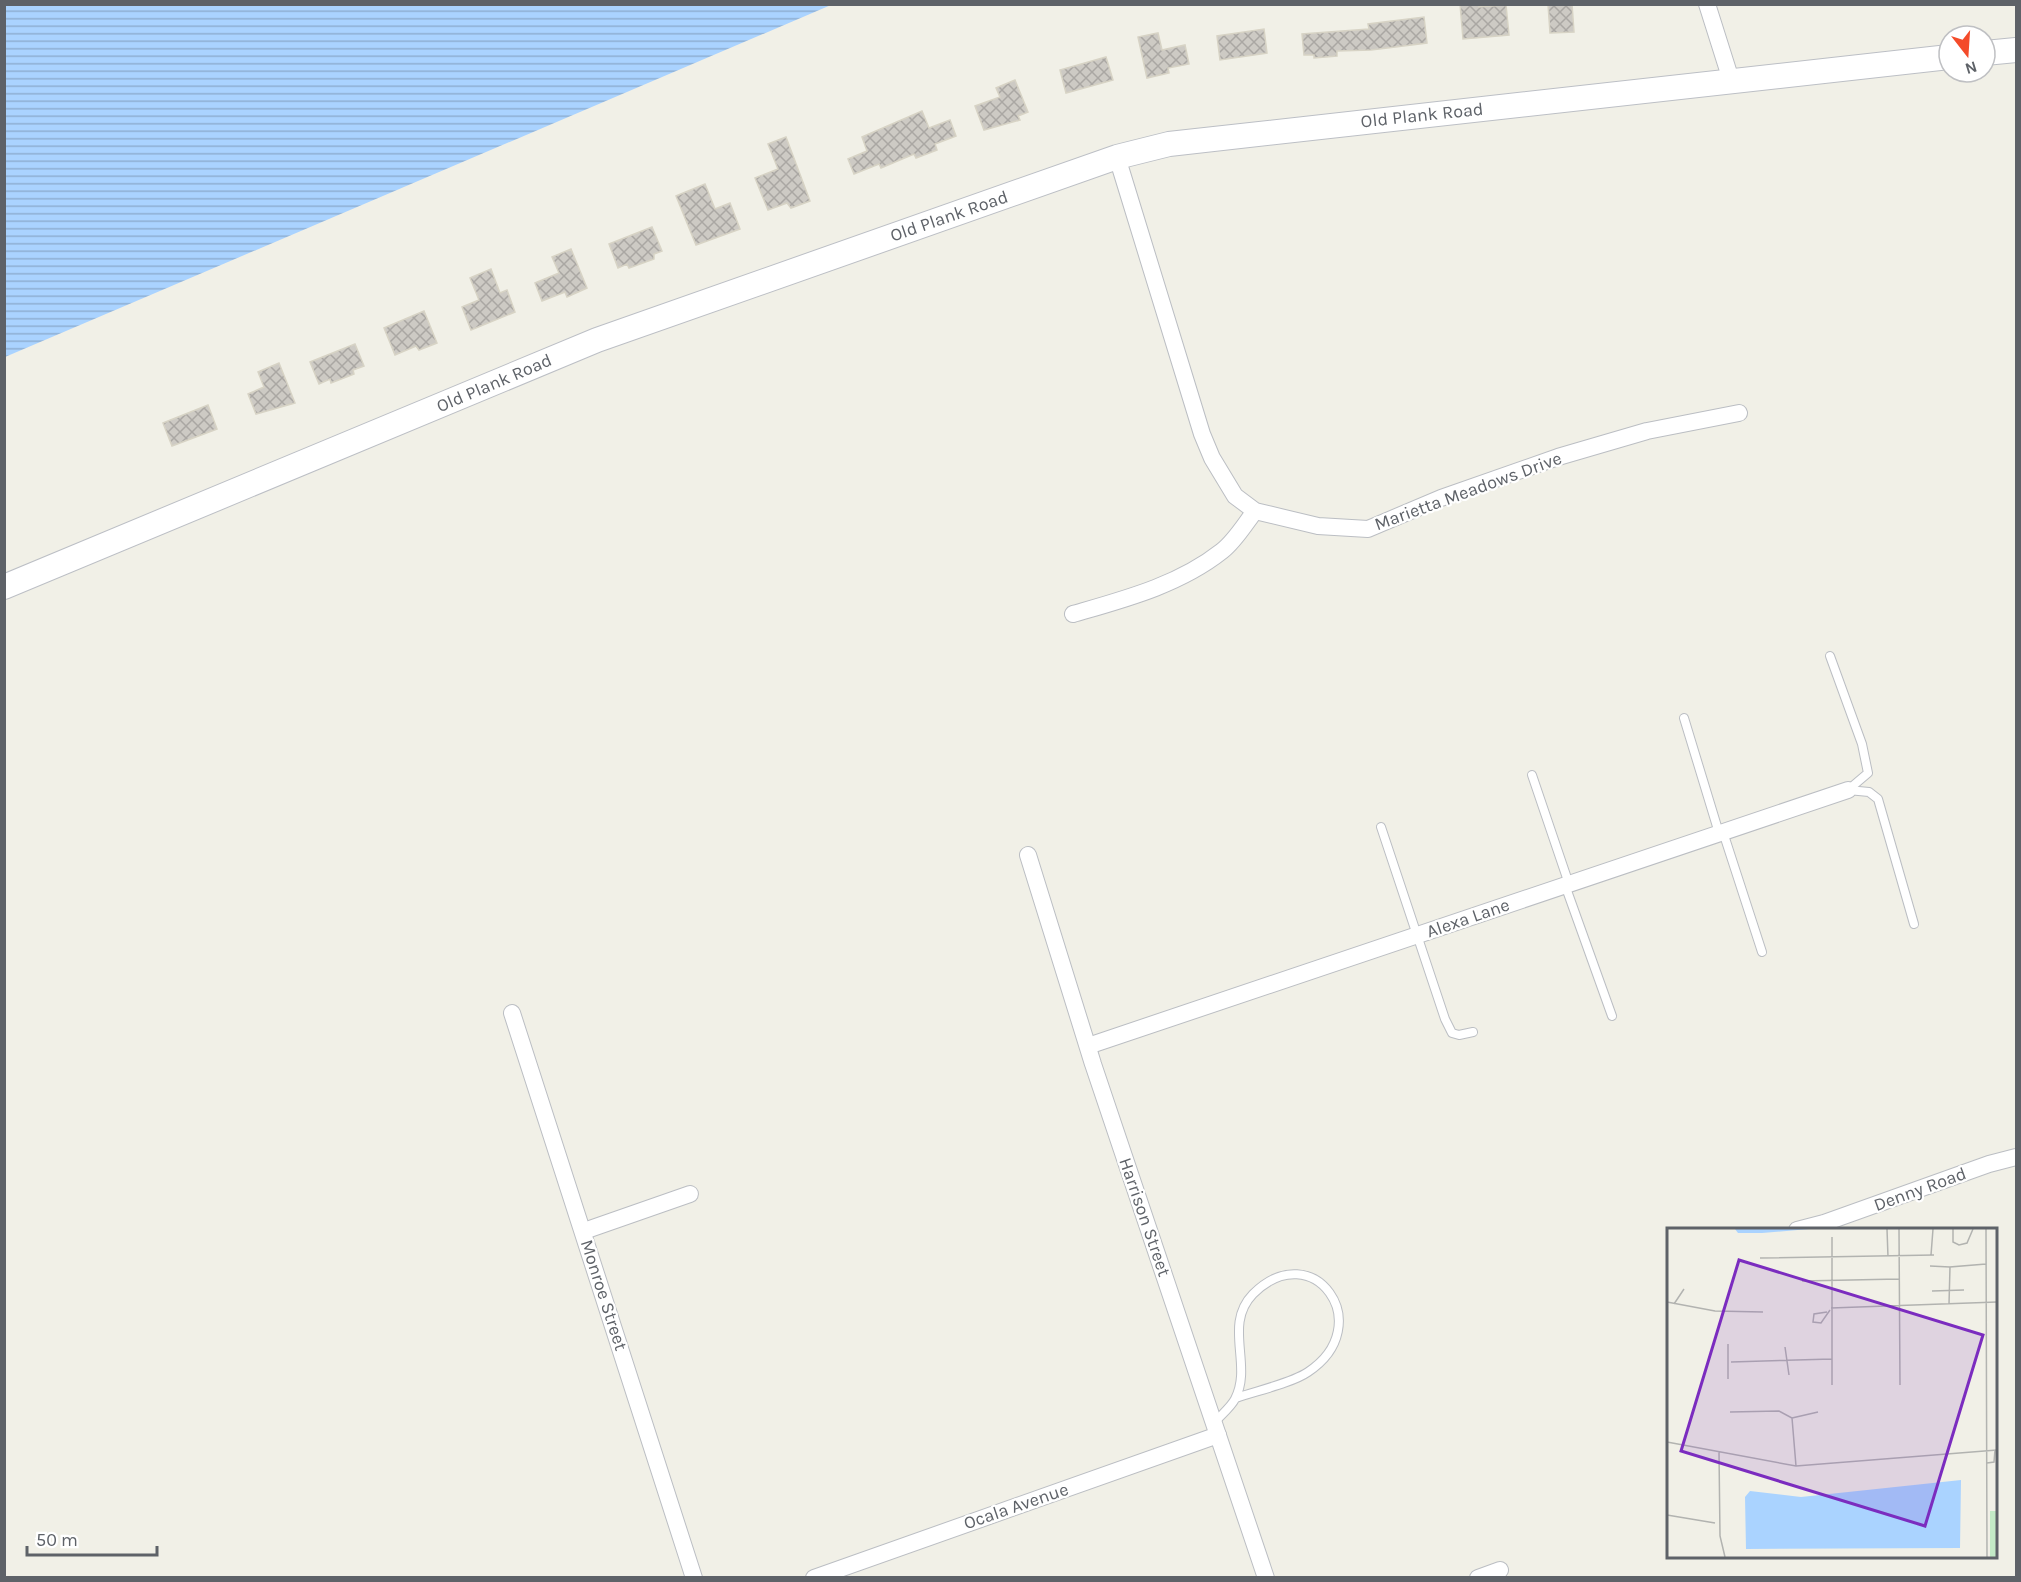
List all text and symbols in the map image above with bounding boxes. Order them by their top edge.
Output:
north arrow [1937,24,1997,84]
text: N [1963,57,1980,79]
street label: Old Plank Road [1360,98,1484,132]
street label: Old Plank Road [887,186,1011,246]
street label: Old Plank Road [433,349,555,417]
street label: Marietta Meadows Drive [1371,447,1565,535]
street label: Alexa Lane [1424,894,1512,942]
street label: Harrison Street [1114,1155,1176,1279]
street label: Denny Road [1871,1162,1969,1216]
inset map [1667,1228,1997,1558]
street label: Monroe Street [576,1237,632,1353]
street label: Ocala Avenue [961,1478,1071,1534]
scale bar [27,1519,158,1557]
text: 50 m [36,1529,78,1551]

